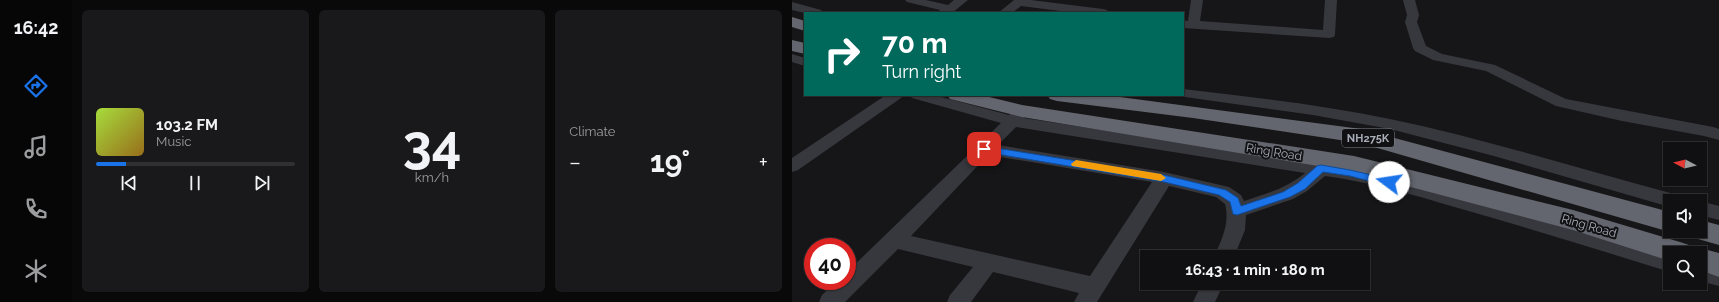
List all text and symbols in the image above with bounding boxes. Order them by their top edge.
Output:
text: 16:42 [14,17,58,38]
text: 70 m [882,27,948,60]
icon: right [816,28,868,80]
text: Turn right [882,61,961,82]
icon: directions [22,72,50,100]
text: 34 [403,113,461,174]
text: 103.2 FM [156,116,218,134]
text: Climate [569,124,615,139]
road number: NH275K [1342,129,1394,147]
pin [967,132,1001,166]
icon: music [22,133,50,161]
text: Music [156,134,191,149]
icon: arrive [973,138,995,160]
street label: Ring Road [1245,141,1303,163]
north arrow [1663,142,1707,186]
map controls [1663,142,1707,290]
text: 19° [650,144,690,179]
text: − [569,149,581,175]
text: + [759,149,768,175]
position arrow [1368,161,1410,203]
text: km/h [415,170,449,185]
icon: previous [118,172,140,194]
icon: pause [184,172,206,194]
icon: next [251,172,273,194]
button: sound [1663,194,1707,238]
icon: phone [22,195,50,223]
street label: Ring Road [1560,211,1618,241]
speed limit sign: 40 [804,238,856,290]
button: search [1663,246,1707,290]
icon: climate [22,257,50,285]
text: 16:43 · 1 min · 180 m [1185,261,1325,279]

